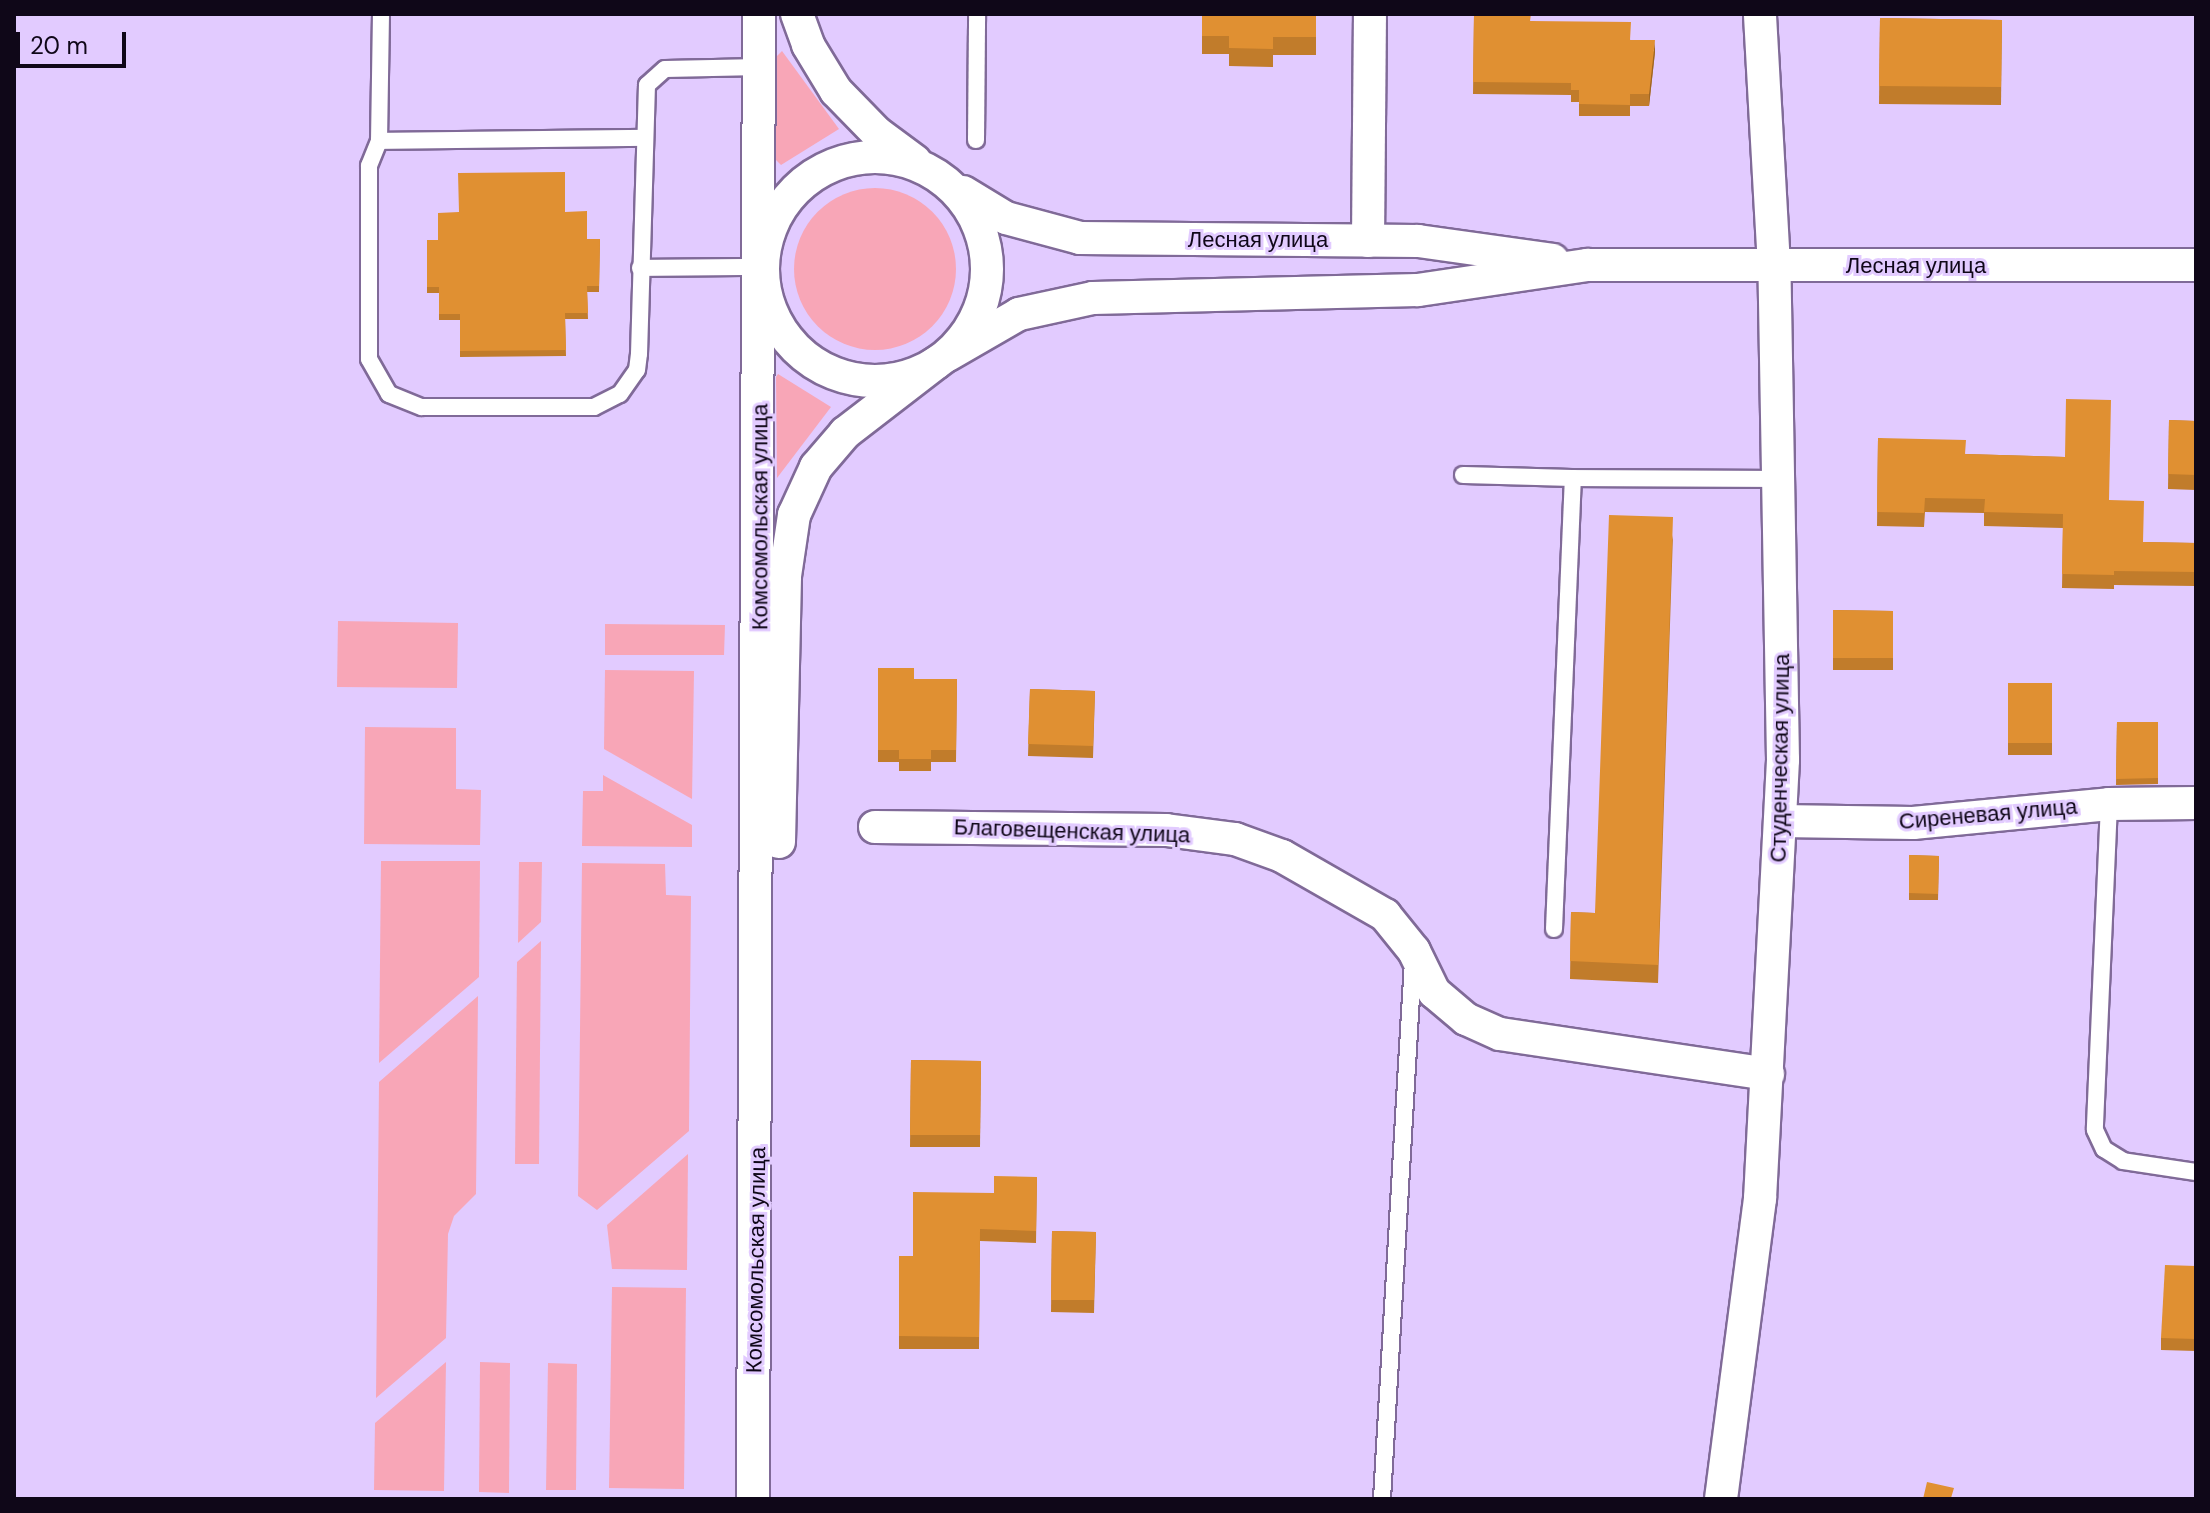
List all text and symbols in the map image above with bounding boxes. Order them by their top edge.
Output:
scale bar [20,16,130,66]
text: 20 m [30,30,88,61]
street label: Лесная улица [1188,227,1328,253]
street label: Лесная улица [1846,253,1986,279]
street label: Комсомольская улица [747,404,773,630]
street label: Студенческая улица [1765,653,1795,863]
street label: Сиреневая улица [1898,793,2078,835]
street label: Благовещенская улица [953,814,1191,848]
street label: Комсомольская улица [741,1147,771,1373]

